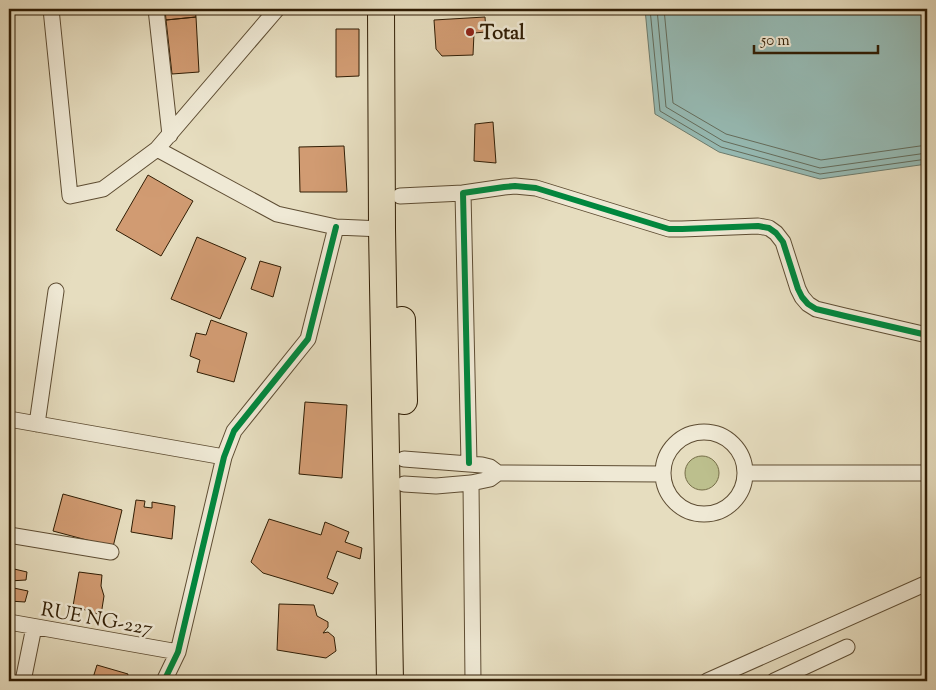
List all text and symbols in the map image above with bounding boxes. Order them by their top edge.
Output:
place label: Total [480,20,525,49]
scale bar [754,22,877,54]
marker: Total [464,26,476,38]
text: 50 m [760,31,790,52]
street label: RUE NG-227 [38,596,155,645]

